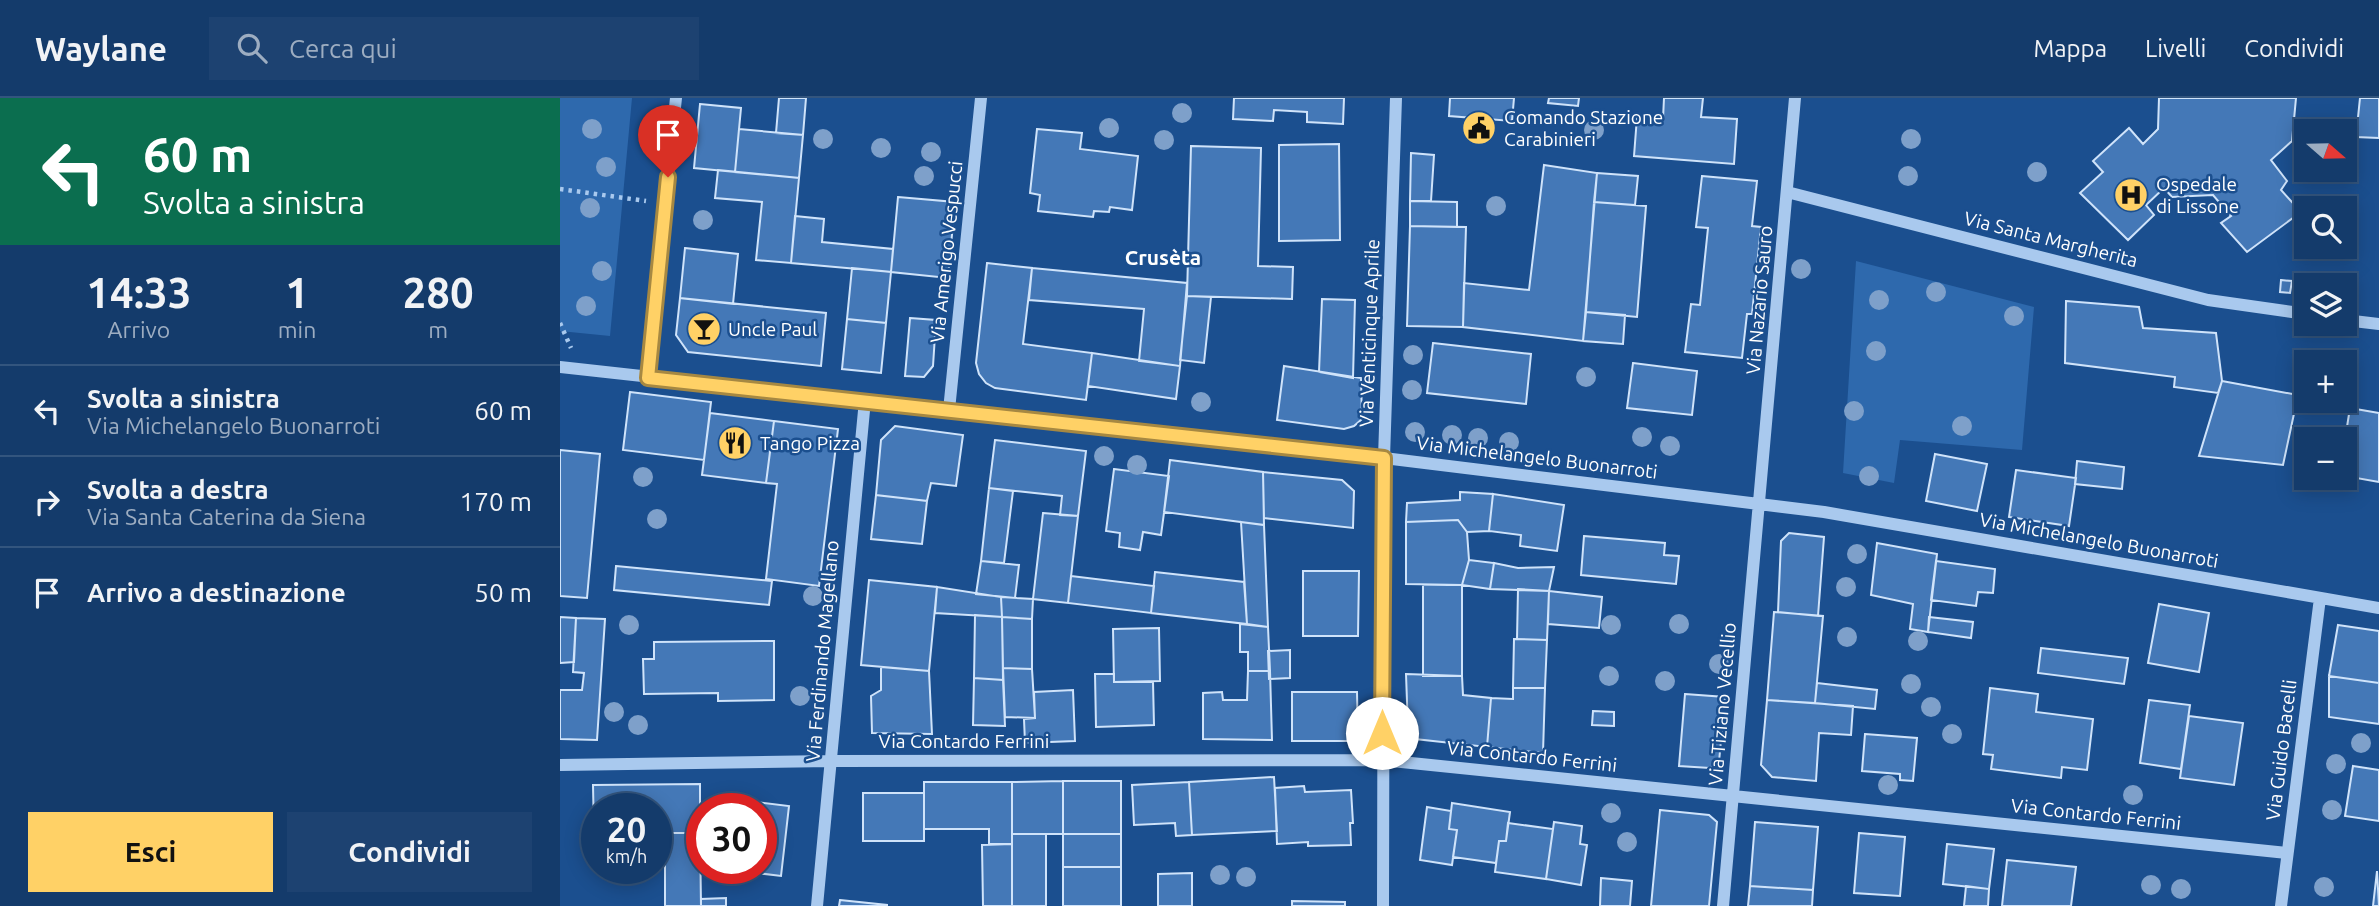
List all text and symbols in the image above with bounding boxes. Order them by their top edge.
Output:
search box [209,17,699,80]
icon: search [233,29,271,67]
text: Waylane [35,30,167,67]
text: Cerca qui [289,34,397,63]
text: Mappa [2033,35,2107,62]
text: Livelli [2145,35,2206,62]
text: Condividi [2244,35,2344,62]
pin [638,105,698,177]
place label: Comando Stazione Carabinieri [1504,106,1663,150]
public building icon: Comando Stazione Carabinieri [1460,109,1498,147]
icon: arrive [649,116,687,154]
north arrow [2294,119,2357,182]
map controls [2294,119,2357,490]
icon: left [28,126,119,217]
text: 60 m [143,126,252,181]
street label: Via Amerigo Vespucci [925,160,967,344]
place label: Ospedale di Lissone [2156,173,2239,217]
hospital icon: Ospedale di Lissone [2112,176,2150,214]
text: Svolta a sinistra [143,184,365,220]
button: search [2294,196,2357,259]
street label: Via Santa Margherita [1962,207,2140,271]
street label: Via Nazario Sauro [1742,225,1776,375]
street label: Via Venticinque Aprile [1355,239,1383,427]
district label: Crusèta [1125,245,1201,269]
text: 14:33 [86,269,191,316]
text: 1 [285,269,309,316]
text: 280 [403,269,474,316]
button: layers [2294,273,2357,336]
bar icon: Uncle Paul [685,310,723,348]
text: Arrivo [108,317,170,342]
text: min [278,317,316,342]
text: m [428,317,448,342]
place label: Uncle Paul [728,318,817,340]
button: + [2294,350,2357,413]
text: Svolta a sinistra [87,384,280,413]
icon: left [28,392,66,430]
text: 60 m [474,396,532,425]
text: Via Michelangelo Buonarroti [87,413,380,438]
restaurant icon: Tango Pizza [716,424,754,462]
button: − [2294,427,2357,490]
street label: Via Michelangelo Buonarroti [1415,431,1659,483]
place label: Tango Pizza [760,432,860,454]
text: Svolta a destra [87,475,269,504]
icon: right [28,483,66,521]
text: 170 m [460,487,532,516]
text: Via Santa Caterina da Siena [87,504,366,529]
street label: Via Michelangelo Buonarroti [1978,508,2220,572]
street label: Via Ferdinando Magellano [801,539,843,763]
icon: arrive [28,574,66,612]
text: Arrivo a destinazione [87,578,346,607]
text: 50 m [474,578,532,607]
street label: Via Tiziano Vecellio [1704,622,1740,786]
street label: Via Guido Bacelli [2261,678,2301,822]
position arrow [1345,696,1419,770]
street label: Via Contardo Ferrini [879,730,1049,752]
street label: Via Contardo Ferrini [1446,736,1618,776]
speed limit sign: 30 [686,793,777,884]
street label: Via Contardo Ferrini [2010,794,2182,834]
text: 20 [607,809,646,849]
button: Esci [28,812,273,892]
button: Condividi [287,812,532,892]
text: km/h [606,846,647,866]

